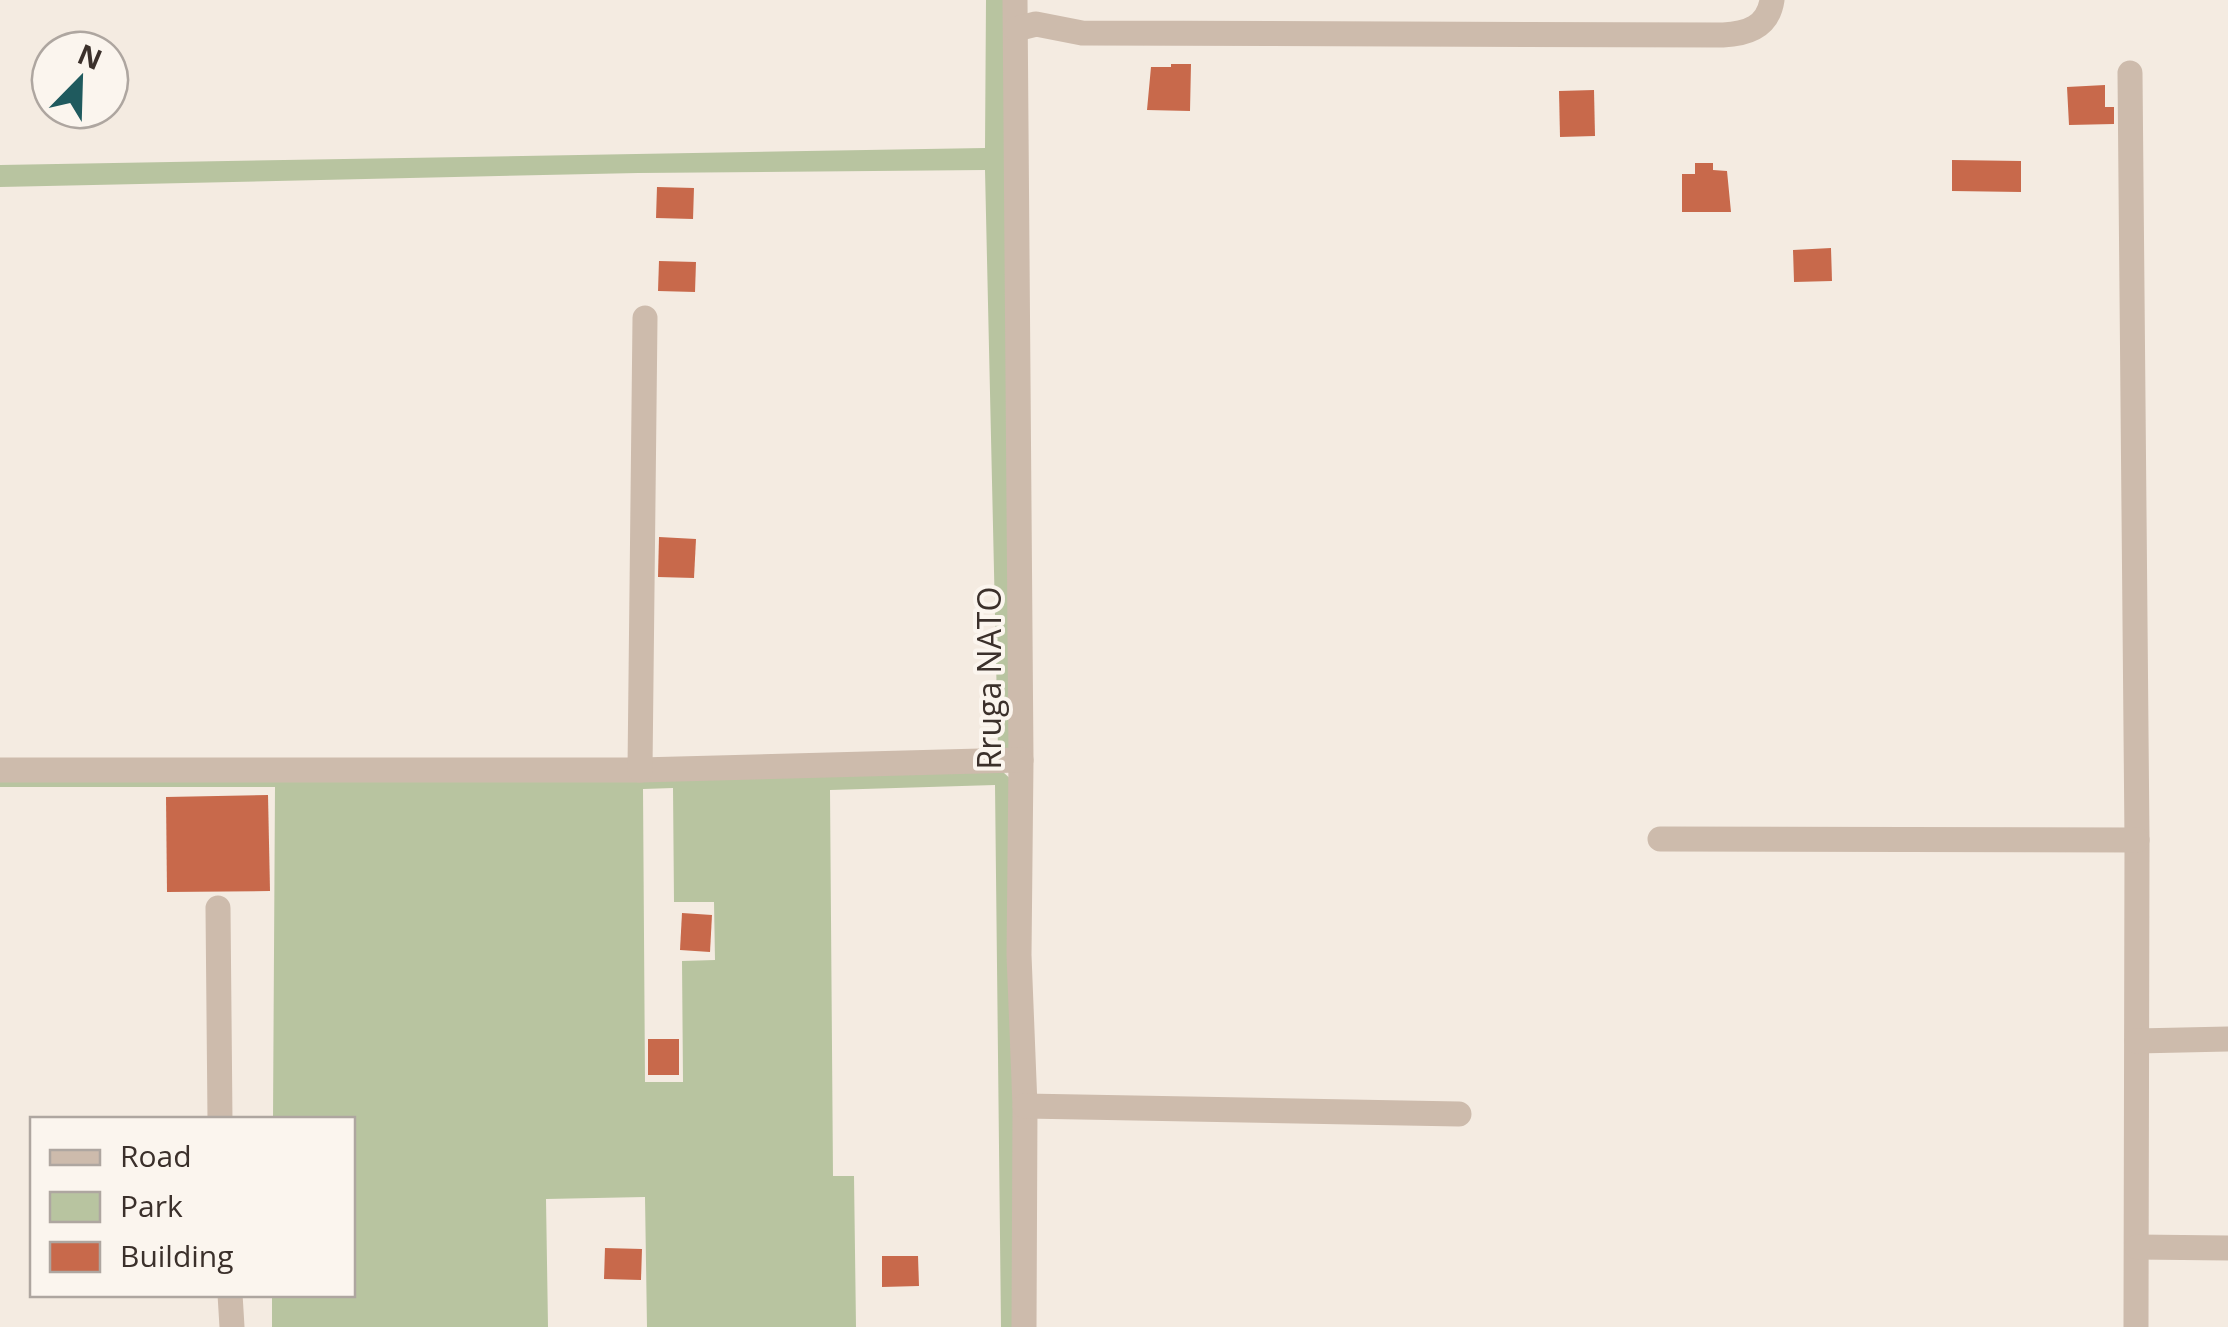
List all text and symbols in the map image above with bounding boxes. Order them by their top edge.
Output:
north arrow [30,30,130,130]
text: N [72,34,108,78]
street label: Rruga NATO [967,587,1010,769]
legend [30,1117,355,1297]
text: Road [120,1135,192,1176]
text: Park [120,1185,183,1226]
text: Building [120,1235,234,1276]

